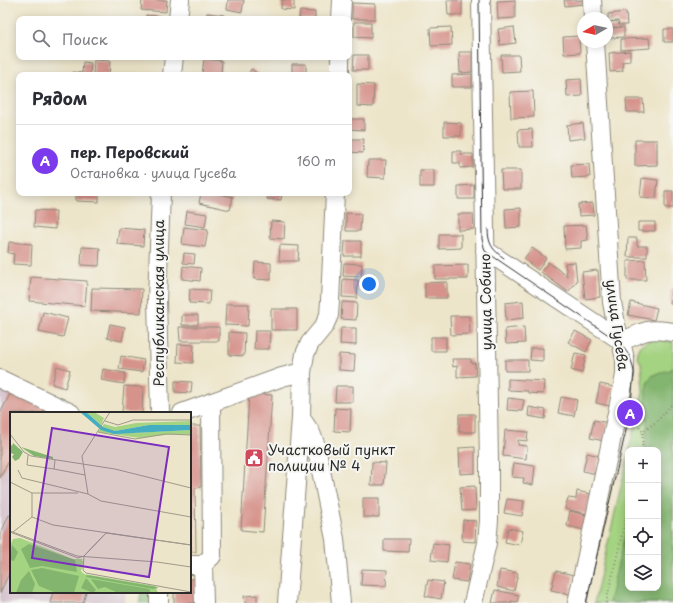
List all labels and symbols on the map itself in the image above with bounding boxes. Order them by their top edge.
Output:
north arrow [577,12,613,48]
street label: Республиканская улица [148,219,169,386]
street label: улица Собино [474,253,497,351]
your location [359,274,379,294]
street label: улица Гусева [601,278,634,372]
pin: A [617,398,643,428]
inset map [10,412,191,593]
place label: Участковый пункт полиции № 4 [268,439,395,476]
public building icon: Участковый пункт полиции № 4 [243,447,265,469]

